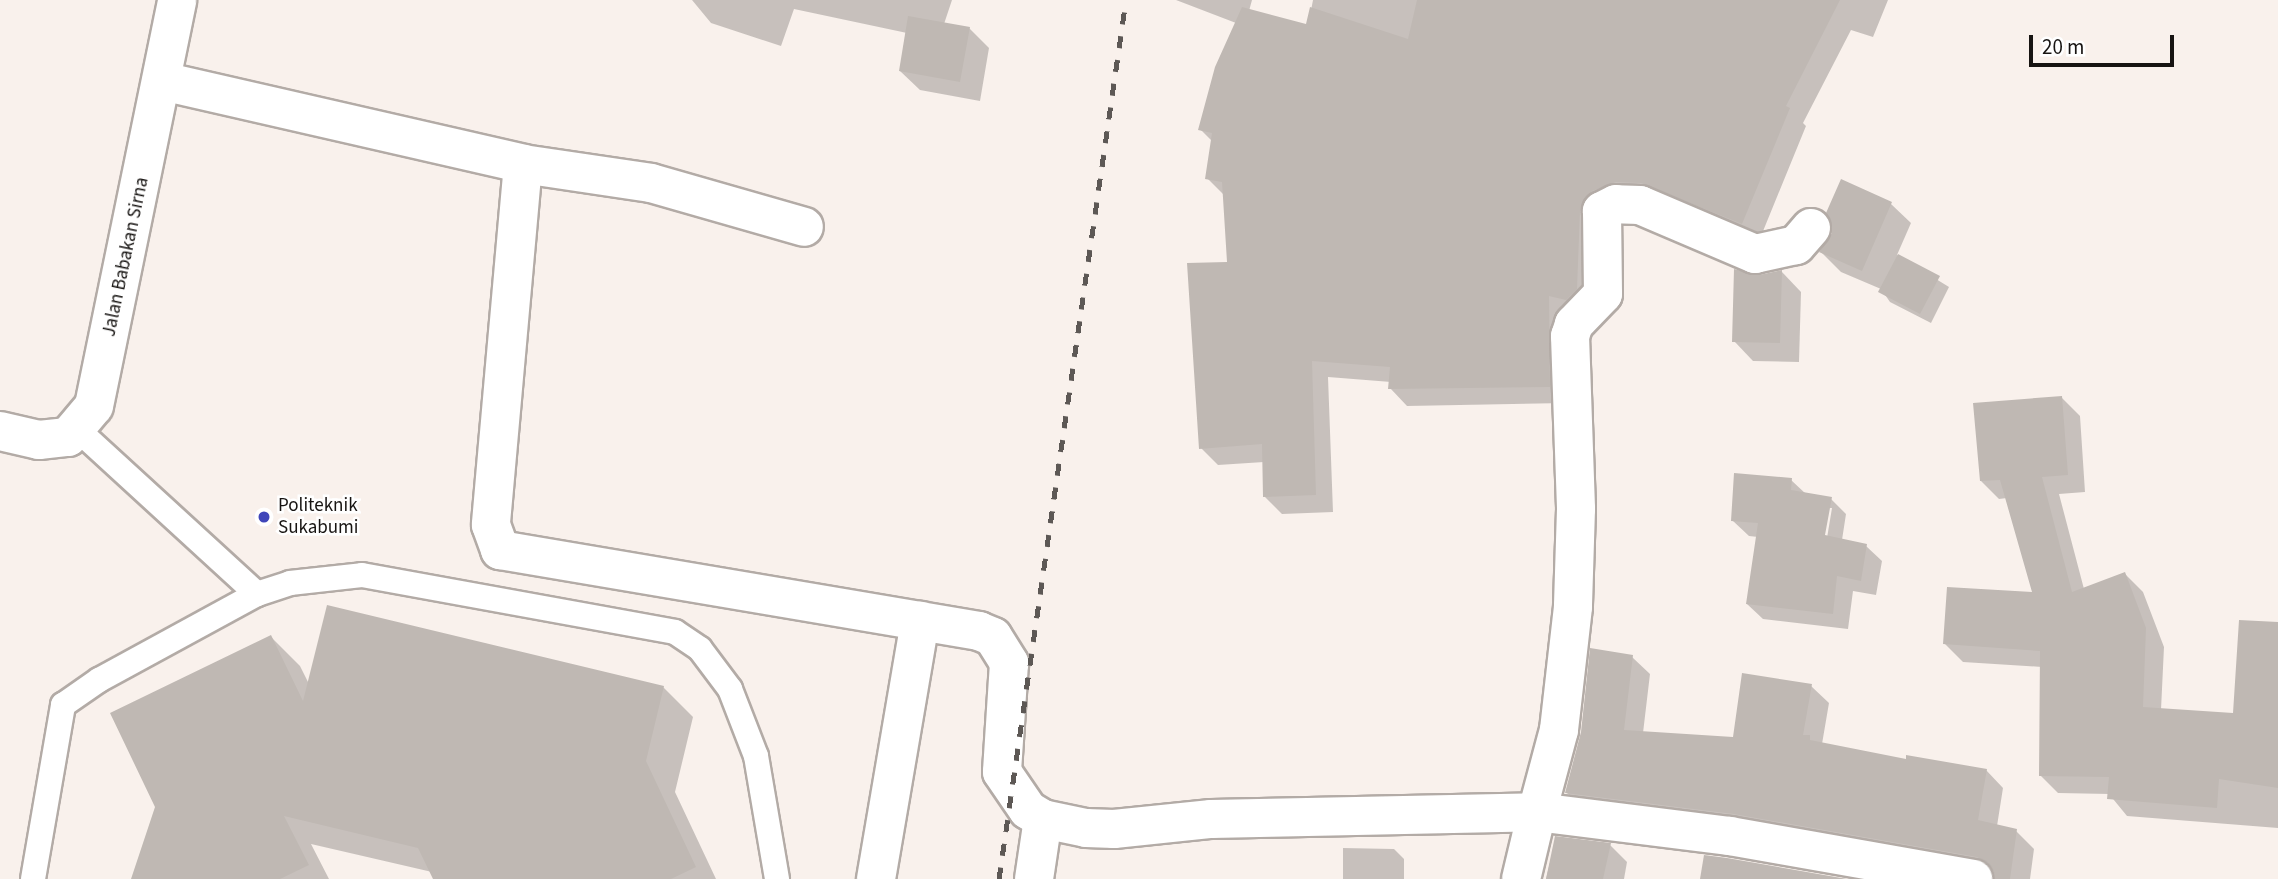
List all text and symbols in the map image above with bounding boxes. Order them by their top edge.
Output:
scale bar [2033,21,2178,65]
text: 20 m [2042,32,2084,62]
street label: Jalan Babakan Sirna [98,175,154,339]
place label: Politeknik Sukabumi [278,495,359,539]
marker: Politeknik Sukabumi [256,509,272,525]

